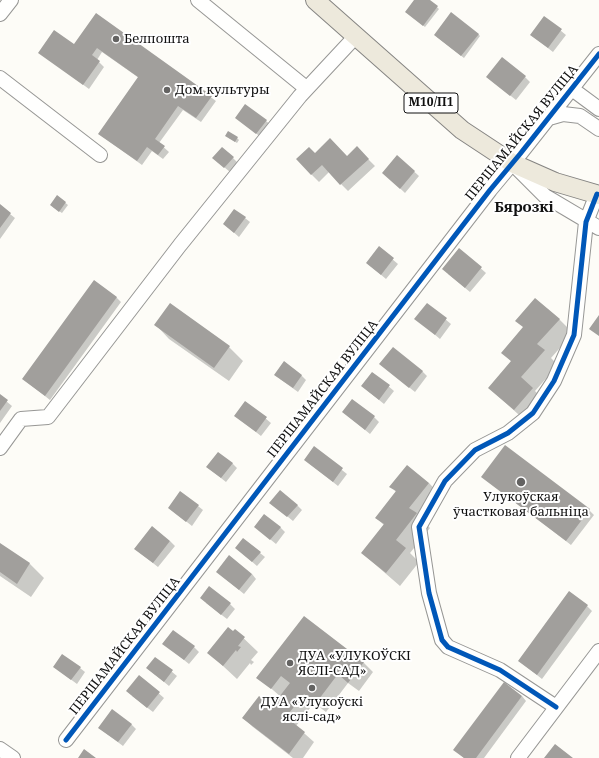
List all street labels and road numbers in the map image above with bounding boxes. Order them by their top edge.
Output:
street label: ПЕРШАМАЙСКАЯ ВУЛІЦА [462,62,582,204]
road number: М10/П1 [404,93,458,113]
street label: ПЕРШАМАЙСКАЯ ВУЛІЦА [264,317,382,461]
street label: ПЕРШАМАЙСКАЯ ВУЛІЦА [66,574,184,718]

